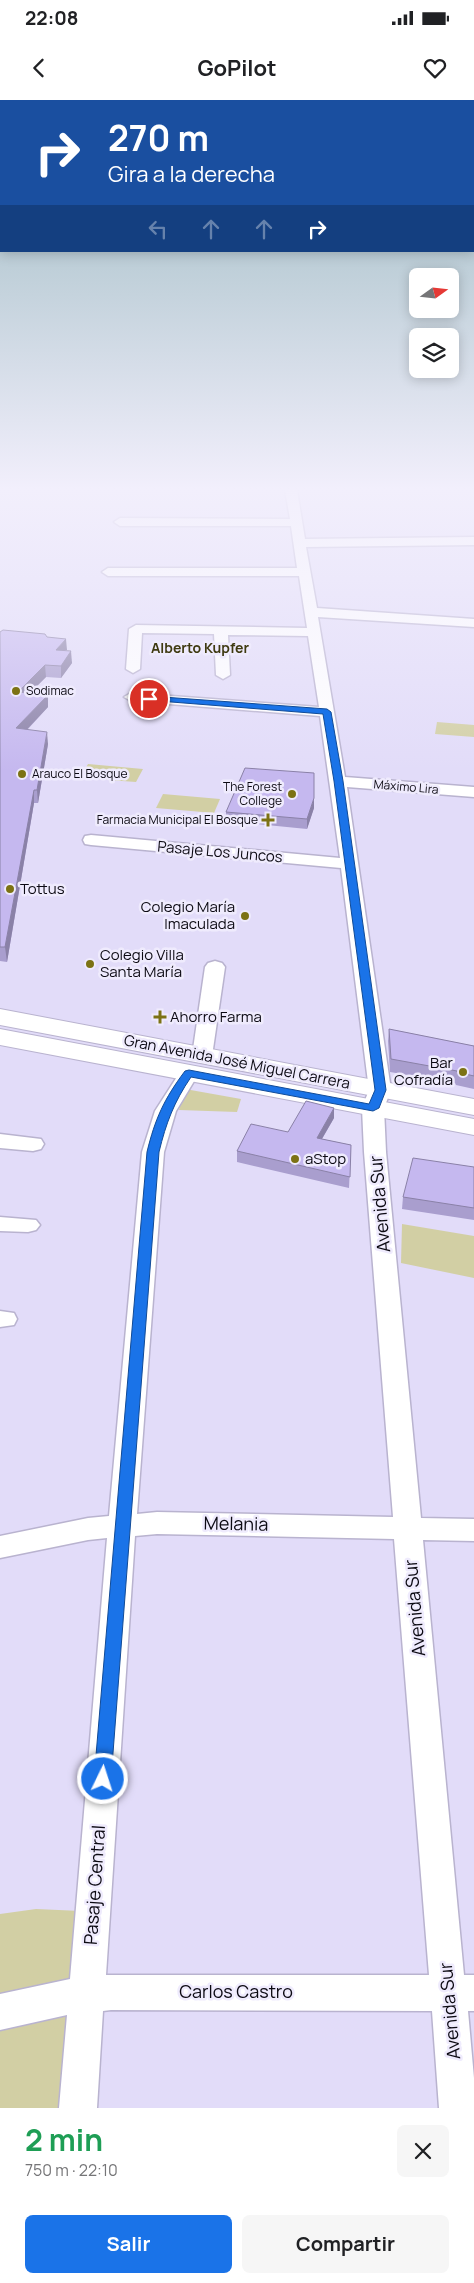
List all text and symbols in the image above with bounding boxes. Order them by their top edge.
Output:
text: 22:08 [25,5,78,31]
text: GoPilot [197,53,277,83]
icon: back [25,54,53,82]
icon: heart [421,54,449,82]
text: 270 m [108,114,209,162]
icon: right [25,120,90,185]
text: Gira a la derecha [108,159,275,189]
icon: left [144,215,172,243]
icon: ahead [197,215,225,243]
icon: ahead [250,215,278,243]
icon: right [303,215,331,243]
north arrow [409,268,459,318]
map controls [409,268,459,378]
button: layers [409,328,459,378]
district label: Alberto Kupfer [151,638,249,657]
pin [128,678,170,720]
place label: Sodimac [26,682,74,699]
marker: Sodimac [10,685,22,697]
icon: arrive [135,685,163,713]
place label: Arauco El Bosque [32,765,127,782]
marker: Arauco El Bosque [16,768,28,780]
street label: Máximo Lira [373,775,439,798]
place label: The Forest College [223,778,282,809]
marker: The Forest College [286,788,298,800]
place label: Farmacia Municipal El Bosque [97,811,258,828]
marker: Farmacia Municipal El Bosque [262,814,274,826]
street label: Pasaje Los Juncos [157,836,284,867]
place label: Tottus [20,878,65,899]
marker: Tottus [4,883,16,895]
place label: Colegio María Imaculada [141,896,235,934]
marker: Colegio María Imaculada [239,910,251,922]
place label: Colegio Villa Santa María [100,944,184,982]
marker: Colegio Villa Santa María [84,958,96,970]
place label: Ahorro Farma [170,1006,262,1027]
marker: Ahorro Farma [154,1011,166,1023]
street label: Gran Avenida José Miguel Carrera [122,1029,352,1094]
place label: Bar Cofradía [394,1052,454,1090]
marker: Bar Cofradía [457,1066,469,1078]
place label: aStop [305,1148,346,1169]
marker: aStop [289,1153,301,1165]
street label: Avenida Sur [363,1154,395,1254]
street label: Melania [203,1510,269,1536]
street label: Avenida Sur [398,1558,430,1658]
position arrow [76,1752,128,1804]
street label: Pasaje Central [78,1824,110,1946]
street label: Avenida Sur [433,1961,465,2061]
street label: Carlos Castro [179,1979,293,2003]
text: 2 min [25,2119,103,2160]
button: close [397,2125,449,2177]
text: 750 m · 22:10 [25,2159,118,2181]
button: Salir [25,2215,232,2273]
button: Compartir [242,2215,449,2273]

